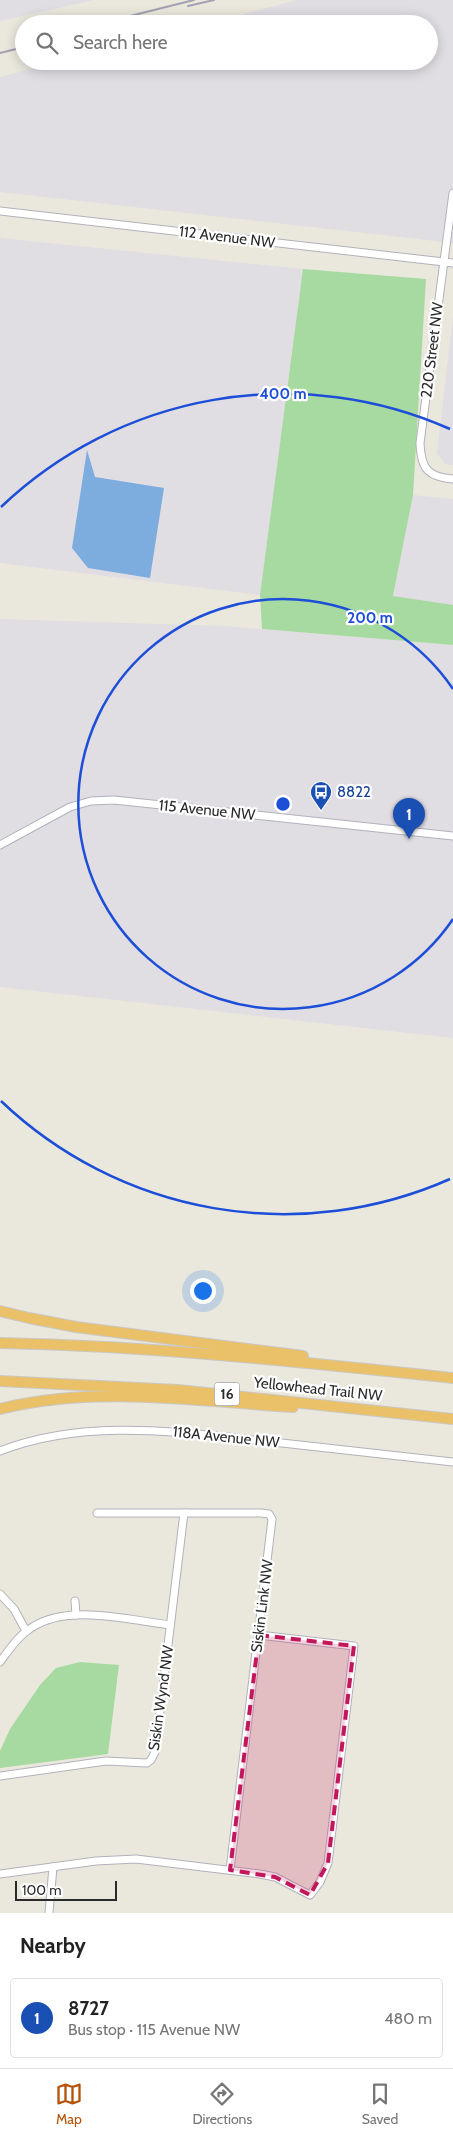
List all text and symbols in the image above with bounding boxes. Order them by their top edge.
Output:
search box [15,15,438,70]
icon: search [33,29,61,57]
text: Search here [73,31,167,54]
street label: 112 Avenue NW [178,222,277,252]
street label: 220 Street NW [417,300,447,399]
text: 400 m [260,385,306,403]
text: 200 m [347,609,393,627]
bus stop icon: 8822 [309,780,333,811]
place label: 8822 [337,783,371,801]
centre of rings [274,795,292,813]
street label: 115 Avenue NW [158,796,257,824]
pin: 1 [393,798,425,839]
your location [190,1278,216,1304]
street label: Yellowhead Trail NW [252,1373,384,1405]
road number: 16 [214,1382,240,1406]
street label: 118A Avenue NW [172,1422,281,1452]
street label: Siskin Link NW [247,1558,277,1654]
street label: Siskin Wynd NW [145,1643,177,1752]
scale bar [15,1878,118,1901]
text: 100 m [22,1881,62,1899]
text: Nearby [20,1933,86,1958]
text: 8727 [68,1997,109,2020]
text: 1 [34,2009,40,2028]
text: 480 m [384,2009,432,2028]
text: Bus stop · 115 Avenue NW [68,2020,240,2039]
tab: Map [55,2080,83,2128]
tab: Directions [192,2080,252,2128]
tab: Saved [362,2080,398,2128]

